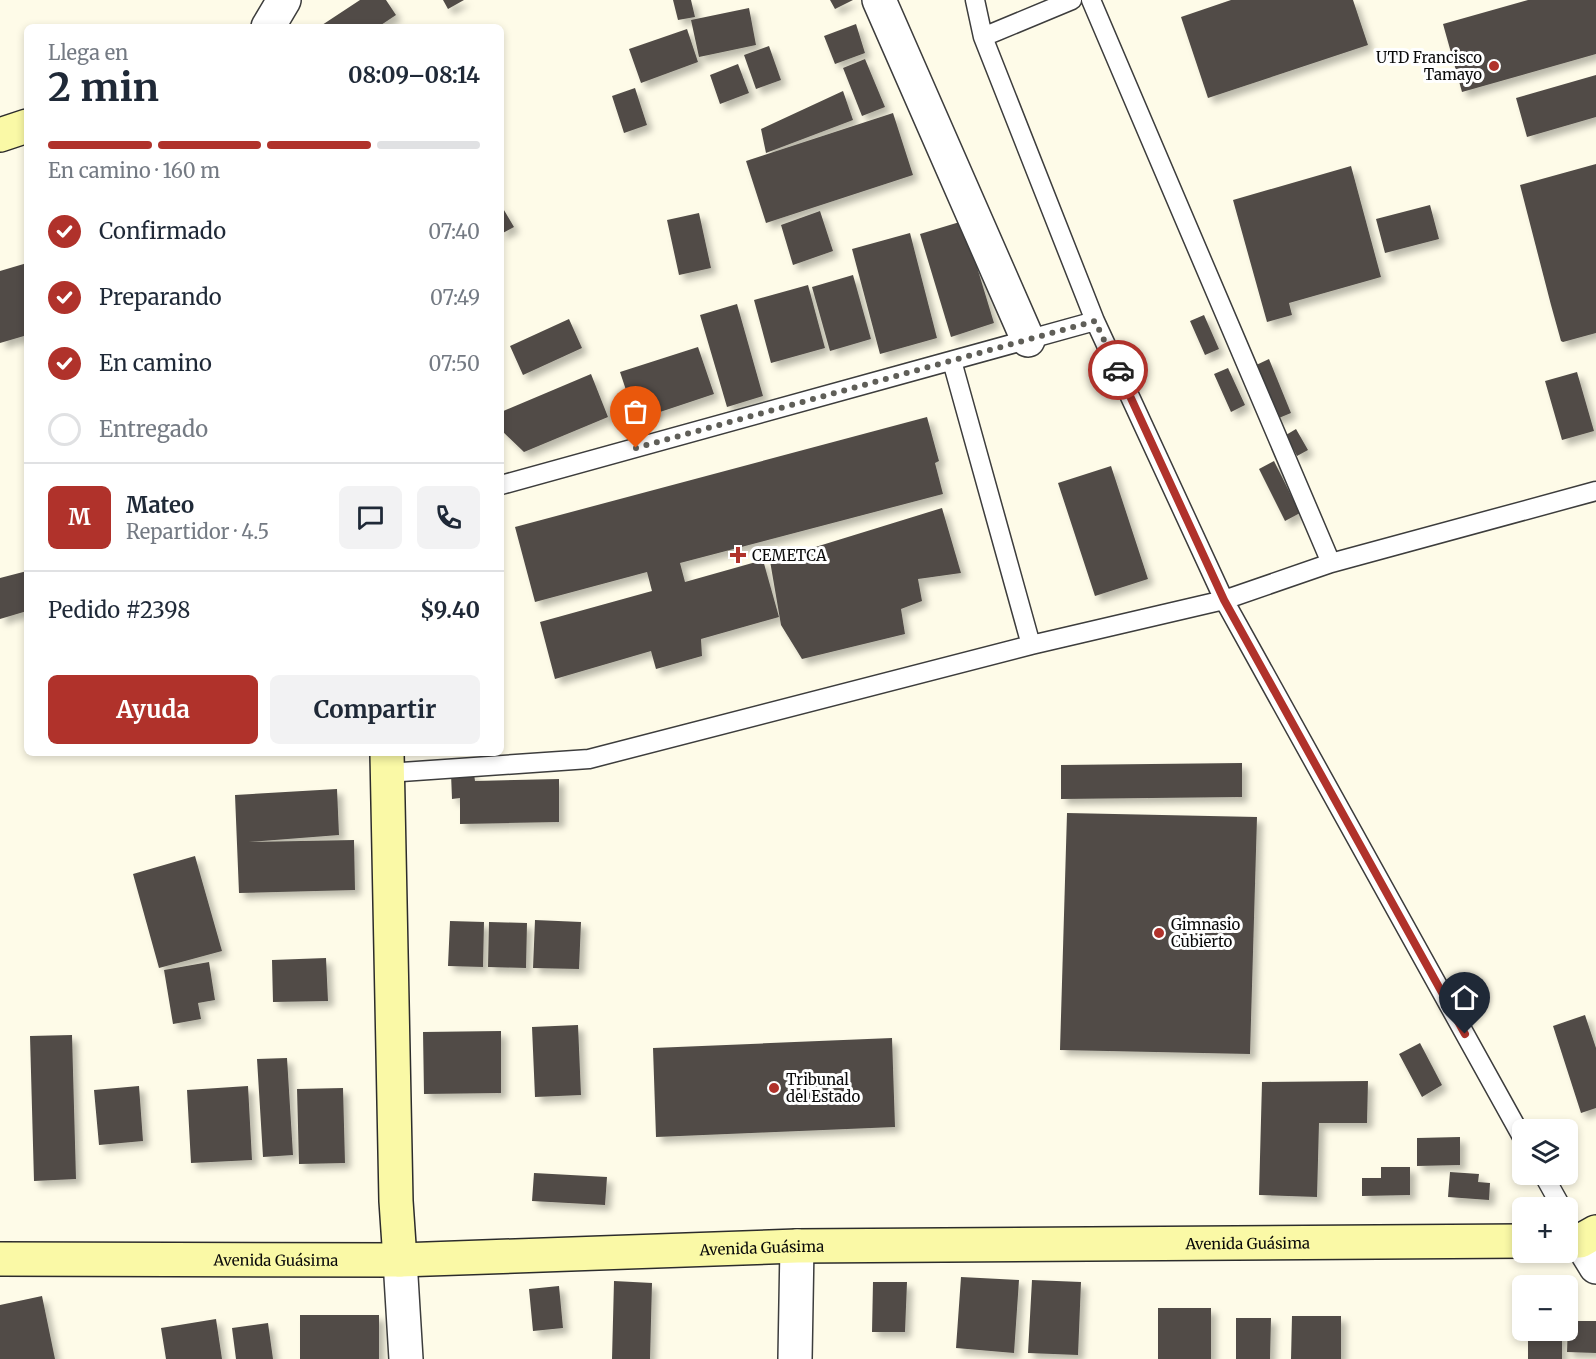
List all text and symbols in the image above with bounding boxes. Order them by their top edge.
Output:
text: Llega en [48,40,128,65]
place label: UTD Francisco Tamayo [1376,48,1482,84]
marker: UTD Francisco Tamayo [1487,59,1501,73]
text: 08:09–08:14 [348,61,480,89]
text: 2 min [48,63,159,112]
text: En camino · 160 m [48,158,220,183]
icon: check [48,215,81,248]
text: Confirmado [99,217,226,245]
text: 07:40 [428,219,480,244]
icon: check [48,281,81,314]
text: Preparando [99,283,222,311]
text: 07:49 [430,285,480,310]
courier [1088,340,1148,400]
icon: check [48,347,81,380]
text: En camino [99,349,212,377]
text: 07:50 [428,351,480,376]
icon: car [1102,354,1135,387]
pin [610,386,661,448]
icon: bag [619,395,652,428]
text: Entregado [99,415,208,443]
button: chat [339,486,402,549]
button: phone [417,486,480,549]
text: Mateo [126,491,194,519]
text: M [68,503,91,531]
text: Repartidor · 4.5 [126,519,269,544]
marker: CEMETCA [729,546,747,564]
place label: CEMETCA [752,546,827,565]
text: Pedido #2398 [48,596,190,624]
text: $9.40 [420,596,480,624]
button: Ayuda [48,675,258,744]
button: Compartir [270,675,480,744]
place label: Gimnasio Cubierto [1171,915,1240,951]
marker: Gimnasio Cubierto [1152,926,1166,940]
pin [1439,972,1490,1034]
icon: home [1448,981,1481,1014]
place label: Tribunal del Estado [786,1070,860,1106]
marker: Tribunal del Estado [767,1081,781,1095]
map controls [1512,1119,1578,1341]
button: layers [1512,1119,1578,1185]
button: + [1512,1197,1578,1263]
street label: Avenida Guásima [1184,1233,1310,1253]
street label: Avenida Guásima [698,1236,824,1259]
street label: Avenida Guásima [213,1250,338,1269]
button: − [1512,1275,1578,1341]

